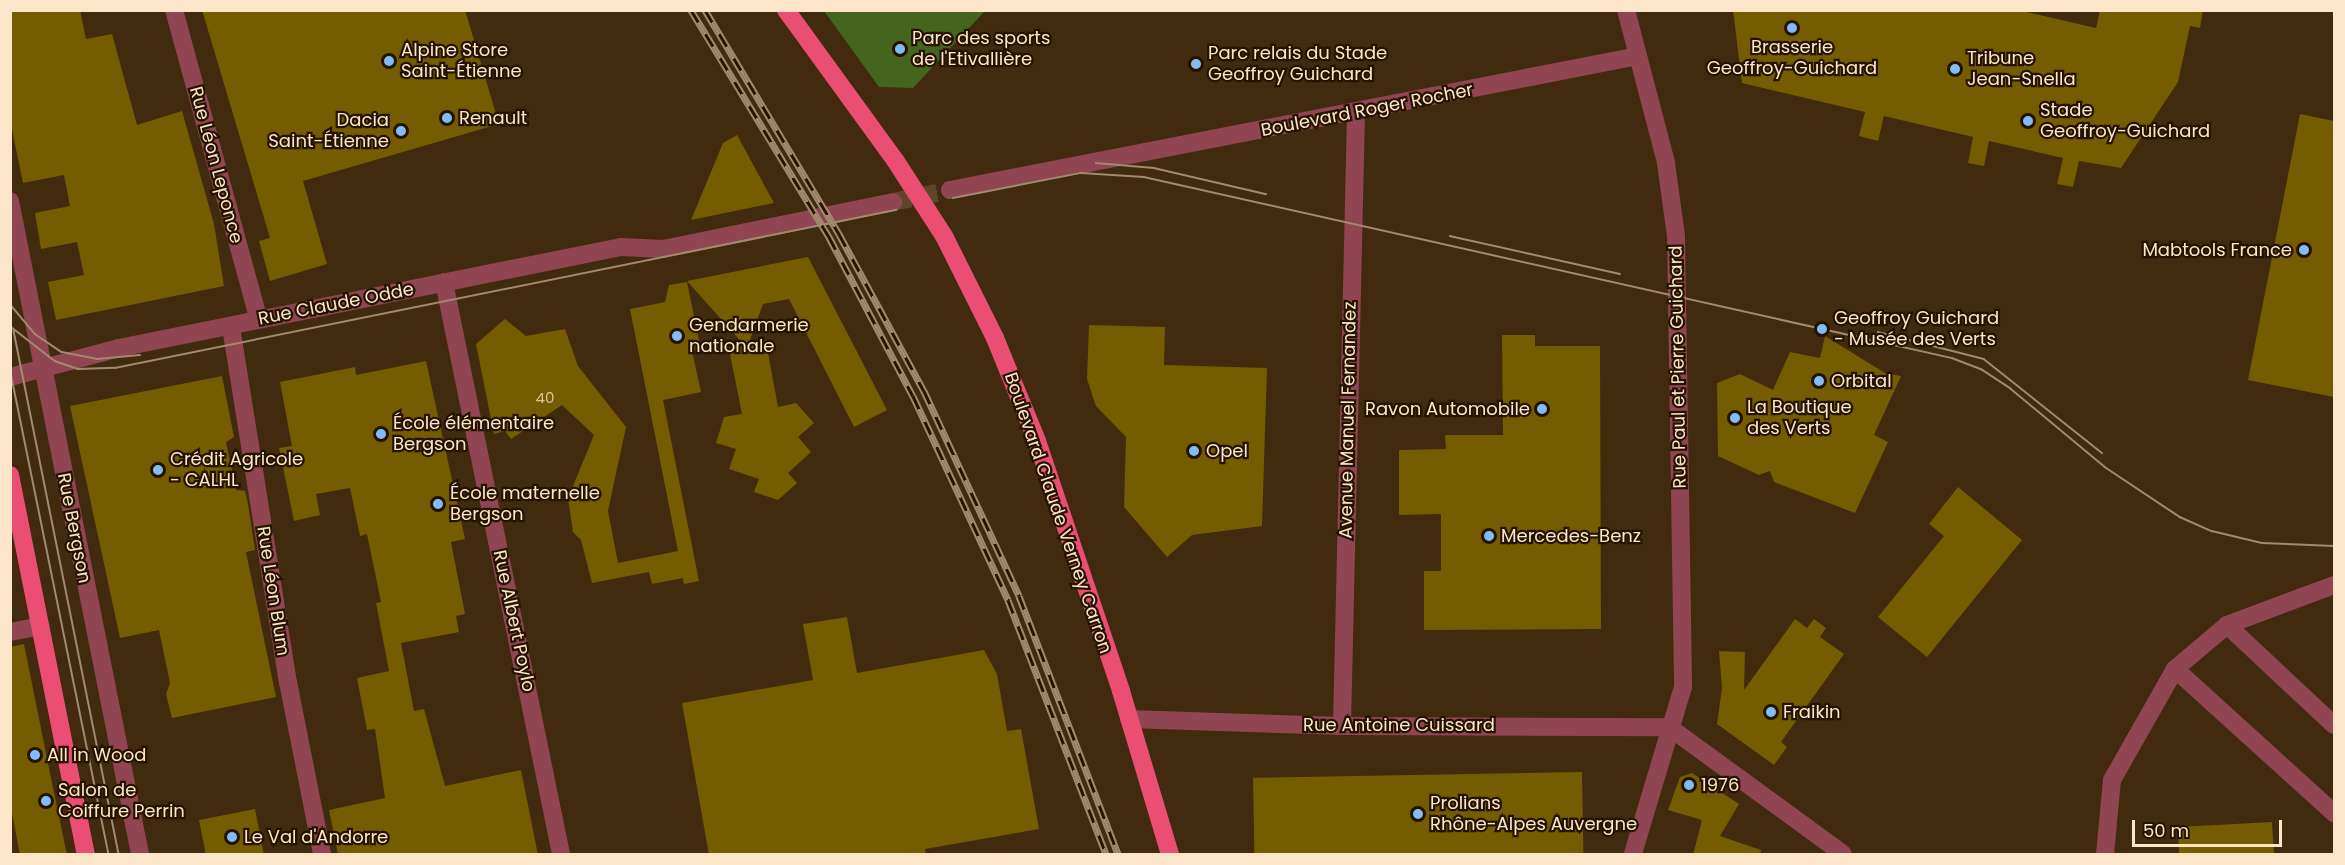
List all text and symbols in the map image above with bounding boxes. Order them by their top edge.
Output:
marker: Brasserie Geoffroy-Guichard [1785,21,1799,35]
place label: Parc des sports de l'Etivallière [912,28,1050,70]
place label: Brasserie Geoffroy-Guichard [1707,37,1877,80]
place label: Alpine Store Saint-Étienne [401,40,522,82]
marker: Parc des sports de l'Etivallière [893,42,907,56]
place label: Parc relais du Stade Geoffroy Guichard [1208,43,1387,86]
place label: Tribune Jean-Snella [1967,48,2076,90]
marker: Alpine Store Saint-Étienne [382,54,396,68]
marker: Parc relais du Stade Geoffroy Guichard [1189,57,1203,71]
marker: Tribune Jean-Snella [1948,62,1962,76]
street label: Boulevard Roger Rocher [1259,79,1475,141]
street label: Rue Léon Leponce [185,84,247,246]
place label: Stade Geoffroy-Guichard [2040,100,2210,142]
place label: Renault [459,107,527,129]
place label: Dacia Saint-Étienne [268,110,389,152]
marker: Renault [440,111,454,125]
marker: Stade Geoffroy-Guichard [2021,114,2035,128]
marker: Dacia Saint-Étienne [394,124,408,138]
place label: Mabtools France [2142,239,2292,261]
marker: Mabtools France [2297,243,2311,257]
street label: Rue Paul et Pierre Guichard [1665,245,1691,489]
street label: Rue Claude Odde [256,278,416,330]
street label: Avenue Manuel Fernandez [1335,301,1361,539]
place label: Geoffroy Guichard - Musée des Verts [1834,308,1999,350]
place label: Gendarmerie nationale [689,315,809,358]
marker: Geoffroy Guichard - Musée des Verts [1815,322,1829,336]
marker: Gendarmerie nationale [670,329,684,343]
street label: Boulevard Claude Verney Carron [1000,370,1116,656]
place label: Orbital [1831,370,1892,392]
marker: Orbital [1812,374,1826,388]
house number: 40 [536,389,554,407]
place label: La Boutique des Verts [1747,397,1852,440]
place label: Ravon Automobile [1365,398,1530,420]
marker: Ravon Automobile [1535,402,1549,416]
marker: La Boutique des Verts [1728,411,1742,425]
place label: École élémentaire Bergson [393,413,554,456]
marker: École élémentaire Bergson [374,427,388,441]
place label: Opel [1206,440,1248,462]
marker: Opel [1187,444,1201,458]
place label: Crédit Agricole - CALHL [170,449,303,492]
marker: Crédit Agricole - CALHL [151,463,165,477]
street label: Rue Bergson [53,471,95,585]
place label: École maternelle Bergson [450,483,600,526]
marker: École maternelle Bergson [431,497,445,511]
street label: Rue Léon Blum [252,525,294,657]
place label: Mercedes-Benz [1501,525,1641,547]
marker: Mercedes-Benz [1482,529,1496,543]
street label: Rue Albert Poylo [488,548,540,694]
place label: Fraikin [1783,701,1841,723]
marker: Fraikin [1764,705,1778,719]
street label: Rue Antoine Cuissard [1303,714,1495,736]
place label: All in Wood [47,744,146,766]
marker: All in Wood [28,748,42,762]
place label: 1976 [1701,774,1739,796]
marker: 1976 [1682,778,1696,792]
place label: Salon de Coiffure Perrin [58,780,185,822]
place label: Prolians Rhône-Alpes Auvergne [1430,793,1637,836]
marker: Salon de Coiffure Perrin [39,794,53,808]
marker: Prolians Rhône-Alpes Auvergne [1411,807,1425,821]
scale bar [2135,808,2285,846]
text: 50 m [2143,818,2189,843]
place label: Le Val d'Andorre [244,826,388,848]
marker: Le Val d'Andorre [225,830,239,844]

